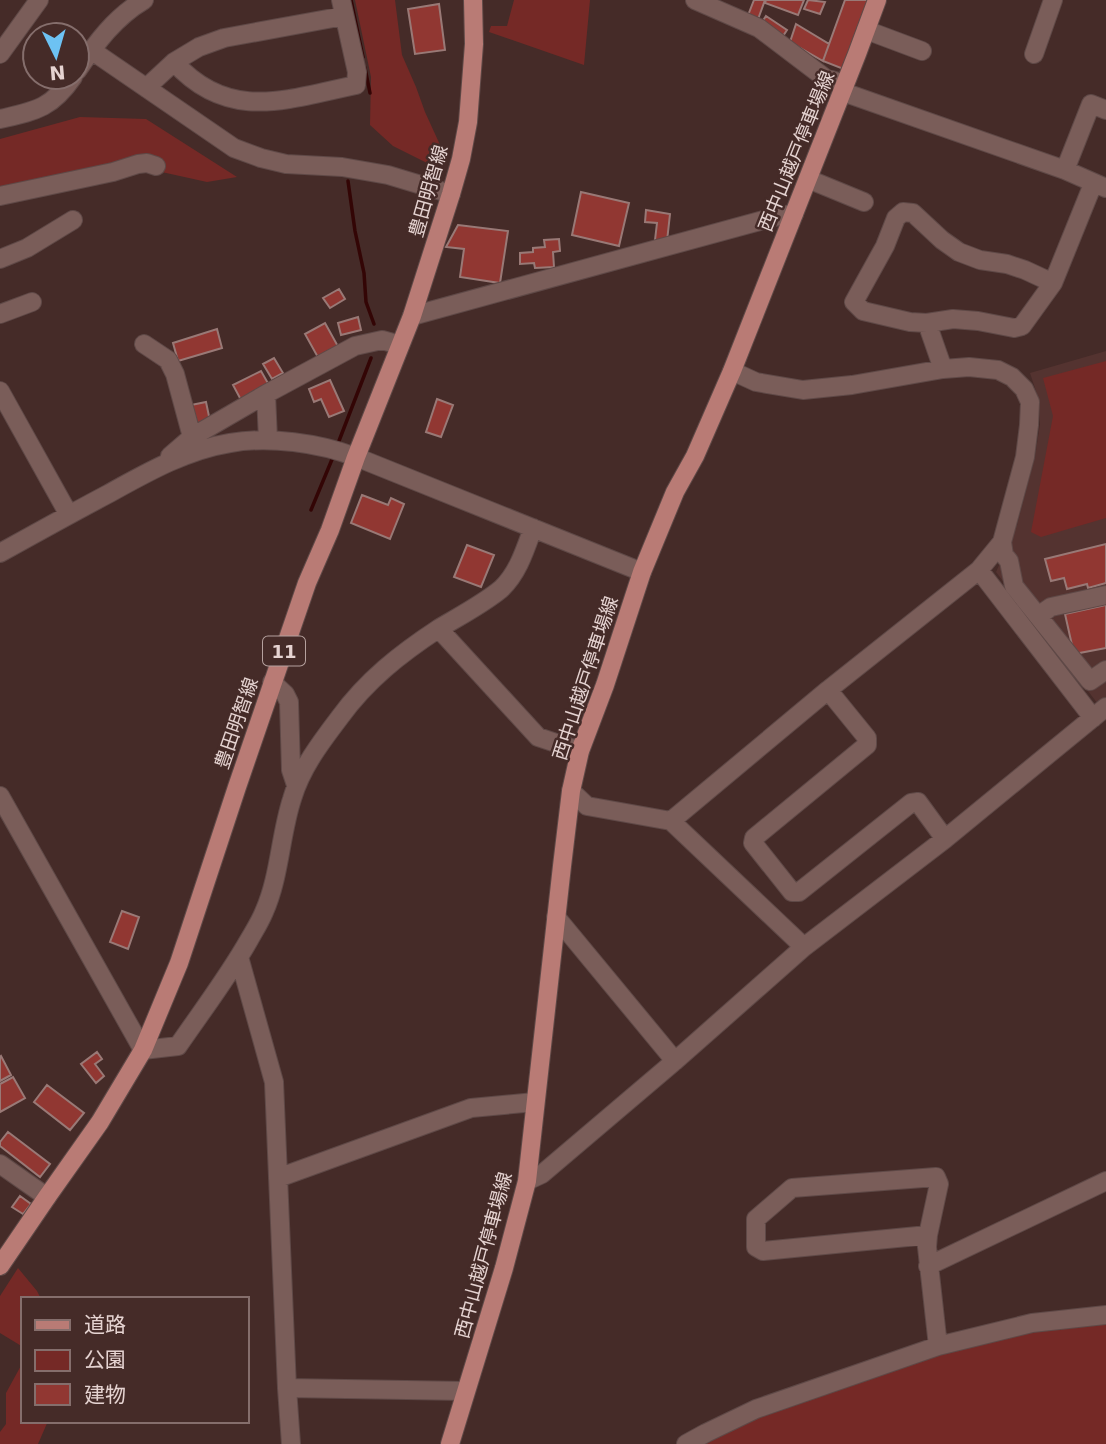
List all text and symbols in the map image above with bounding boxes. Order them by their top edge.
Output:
north arrow [21,21,91,91]
text: N [49,61,66,85]
street label: 西中山越戸停車場線 [754,68,838,234]
street label: 豊田明智線 [404,142,452,240]
street label: 西中山越戸停車場線 [548,593,622,763]
road number: 11 [263,636,305,666]
street label: 豊田明智線 [210,674,262,772]
street label: 西中山越戸停車場線 [450,1170,516,1340]
legend [21,1297,248,1423]
text: 道路 [84,1313,126,1337]
text: 公園 [84,1348,126,1372]
text: 建物 [84,1383,126,1407]

